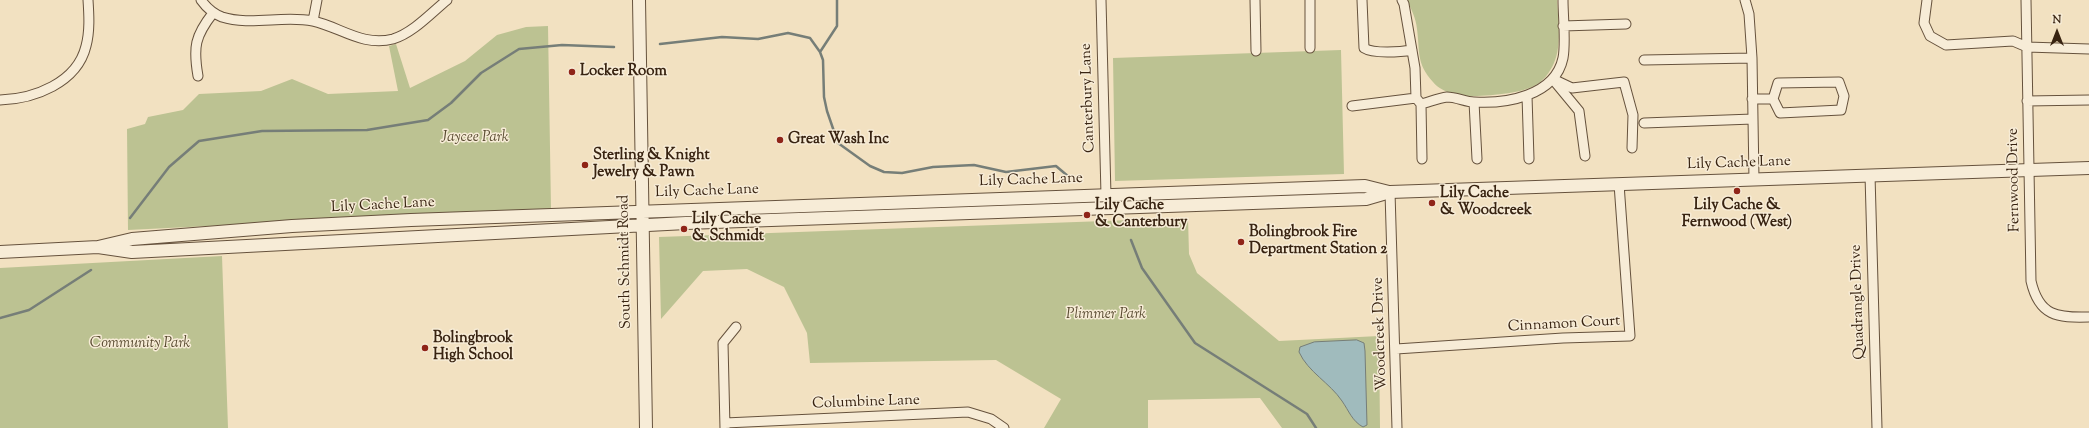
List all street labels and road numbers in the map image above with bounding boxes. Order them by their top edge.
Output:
street label: Canterbury Lane [1078,43,1100,153]
street label: Fernwood Drive [2005,128,2025,232]
street label: Lily Cache Lane [1687,153,1791,175]
street label: Lily Cache Lane [979,170,1083,192]
street label: Lily Cache Lane [655,181,759,203]
street label: Lily Cache Lane [331,194,435,218]
street label: South Schmidt Road [616,195,636,329]
street label: Quadrangle Drive [1848,244,1870,360]
street label: Woodcreek Drive [1370,277,1392,391]
street label: Cinnamon Court [1507,313,1621,337]
street label: Columbine Lane [812,392,920,414]

